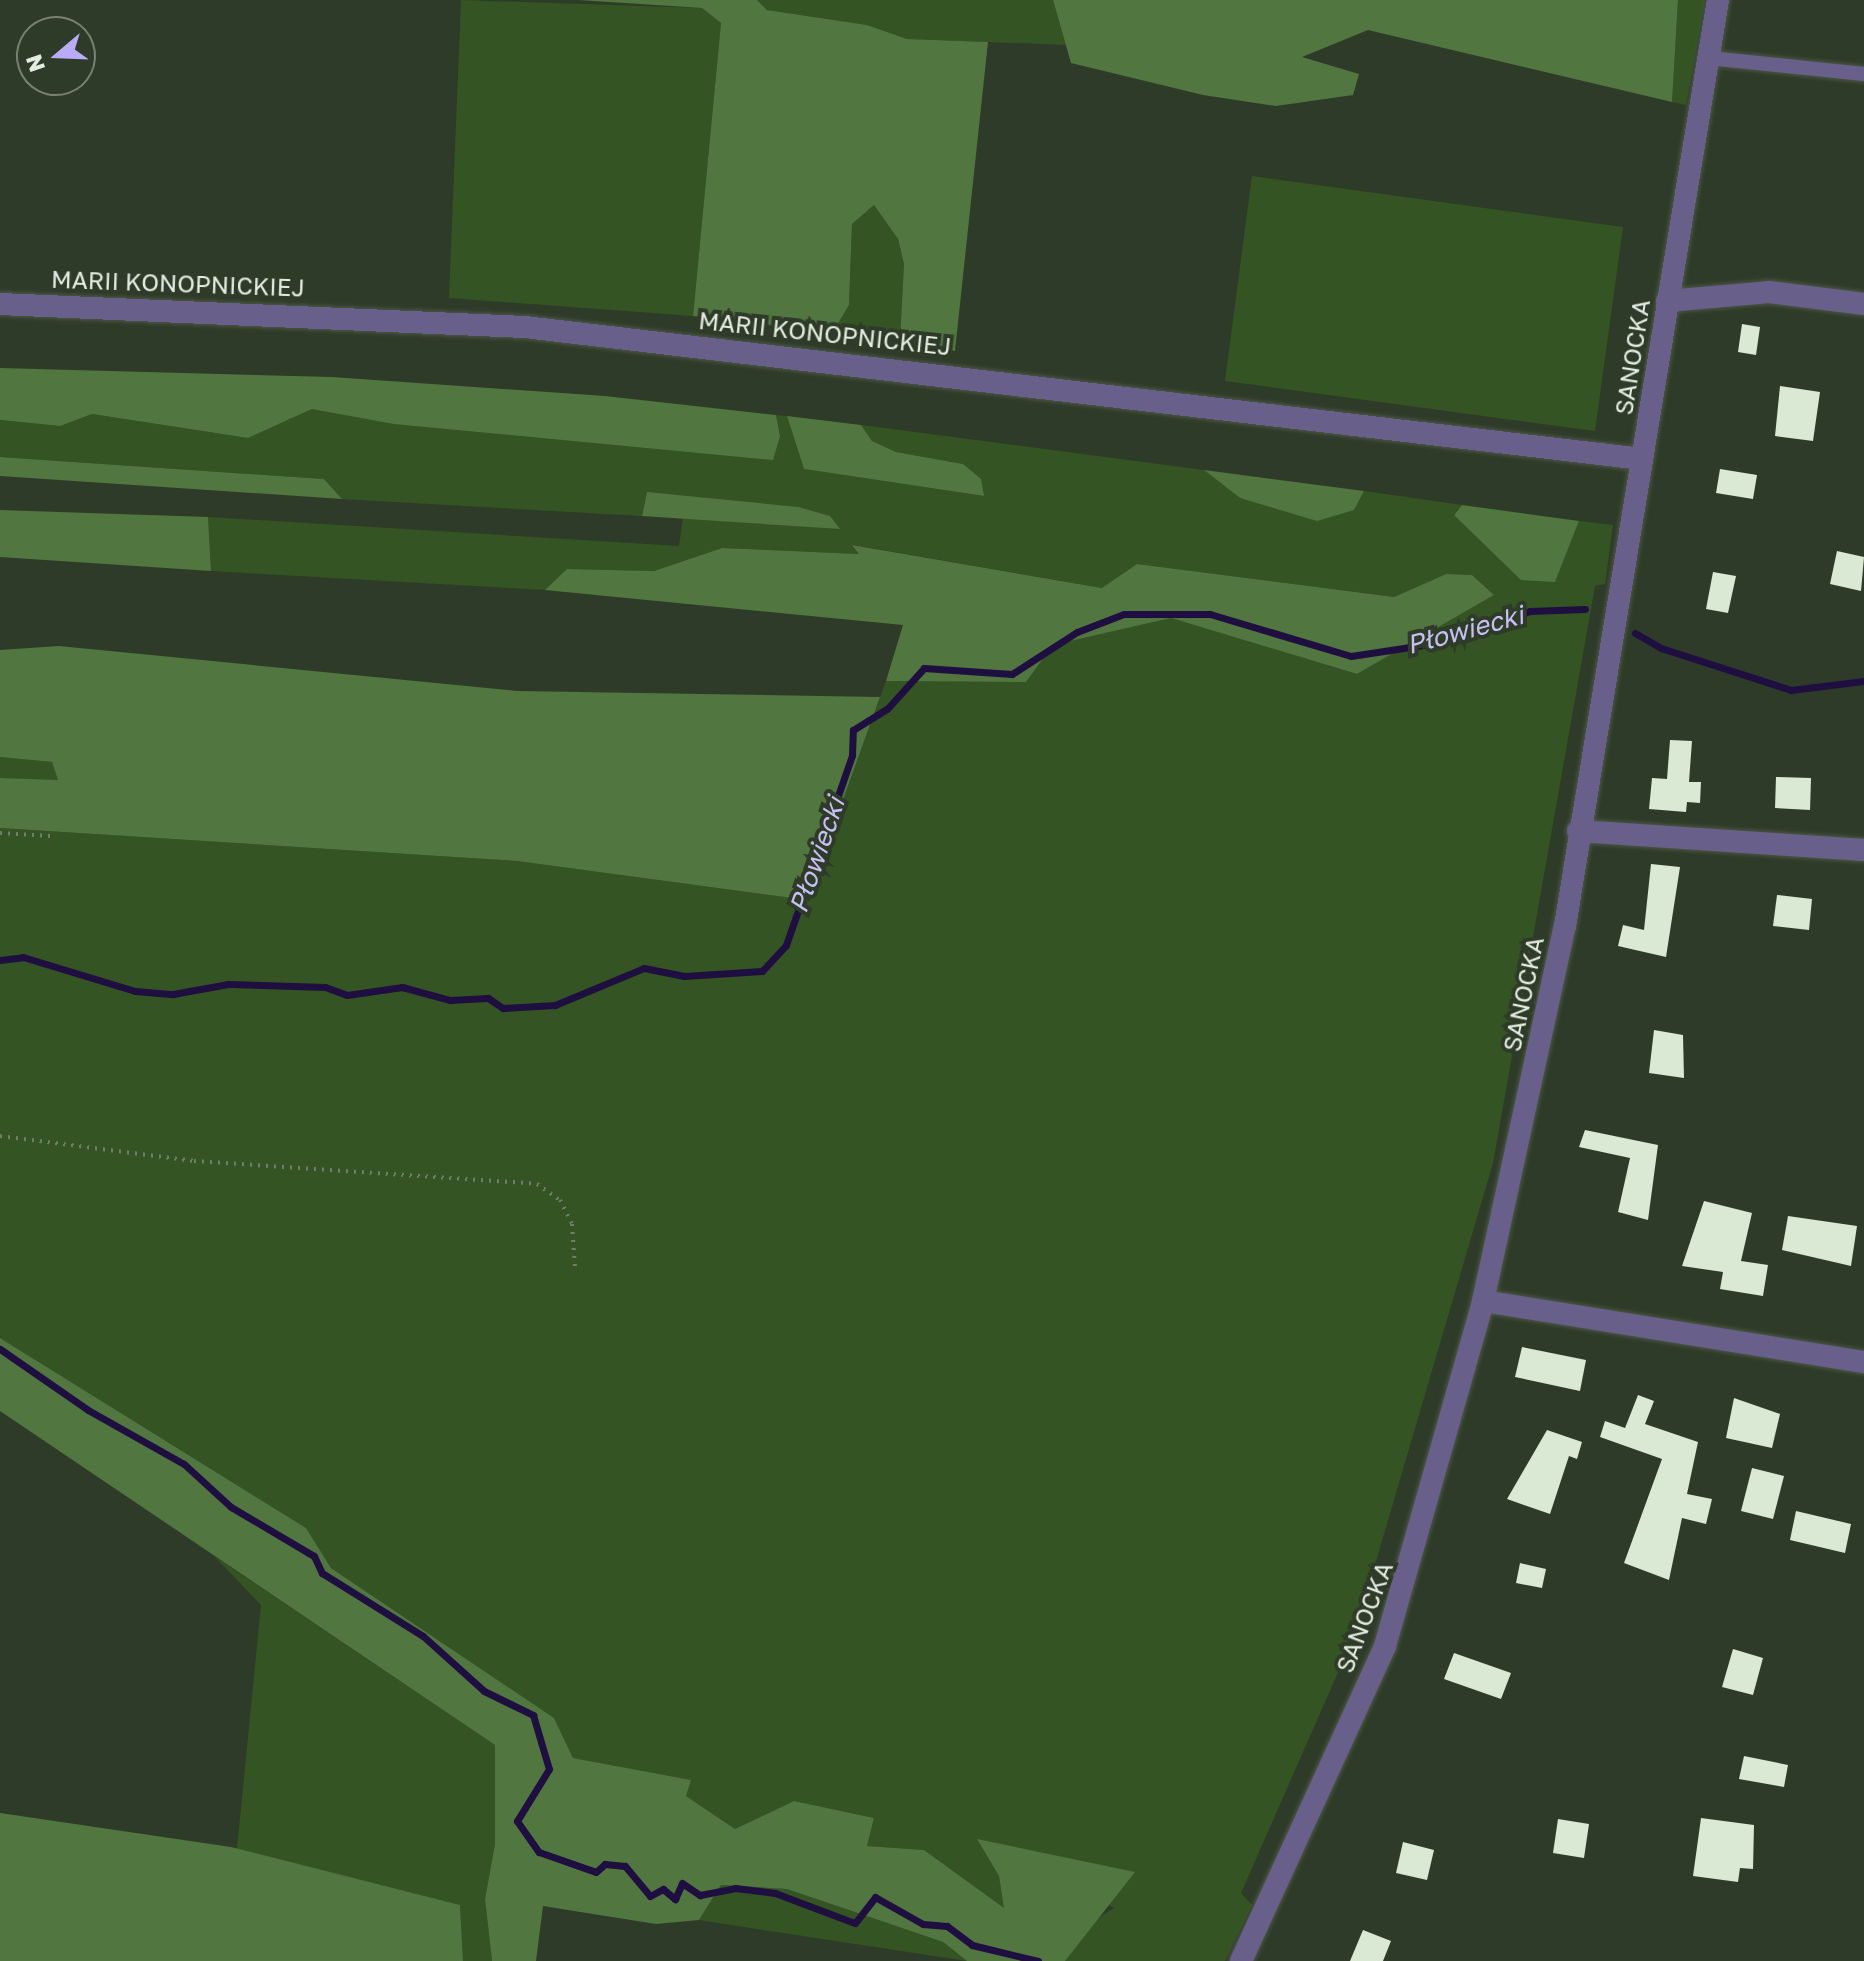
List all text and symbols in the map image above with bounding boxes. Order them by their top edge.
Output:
north arrow [16,16,96,96]
text: N [19,51,50,76]
street label: MARII KONOPNICKIEJ [51,264,305,302]
street label: SANOCKA [1609,297,1655,417]
street label: MARII KONOPNICKIEJ [697,305,953,361]
water label: Płowiecki [1403,599,1527,661]
water label: Płowiecki [783,793,851,917]
street label: SANOCKA [1497,934,1549,1054]
street label: SANOCKA [1330,1557,1398,1677]

